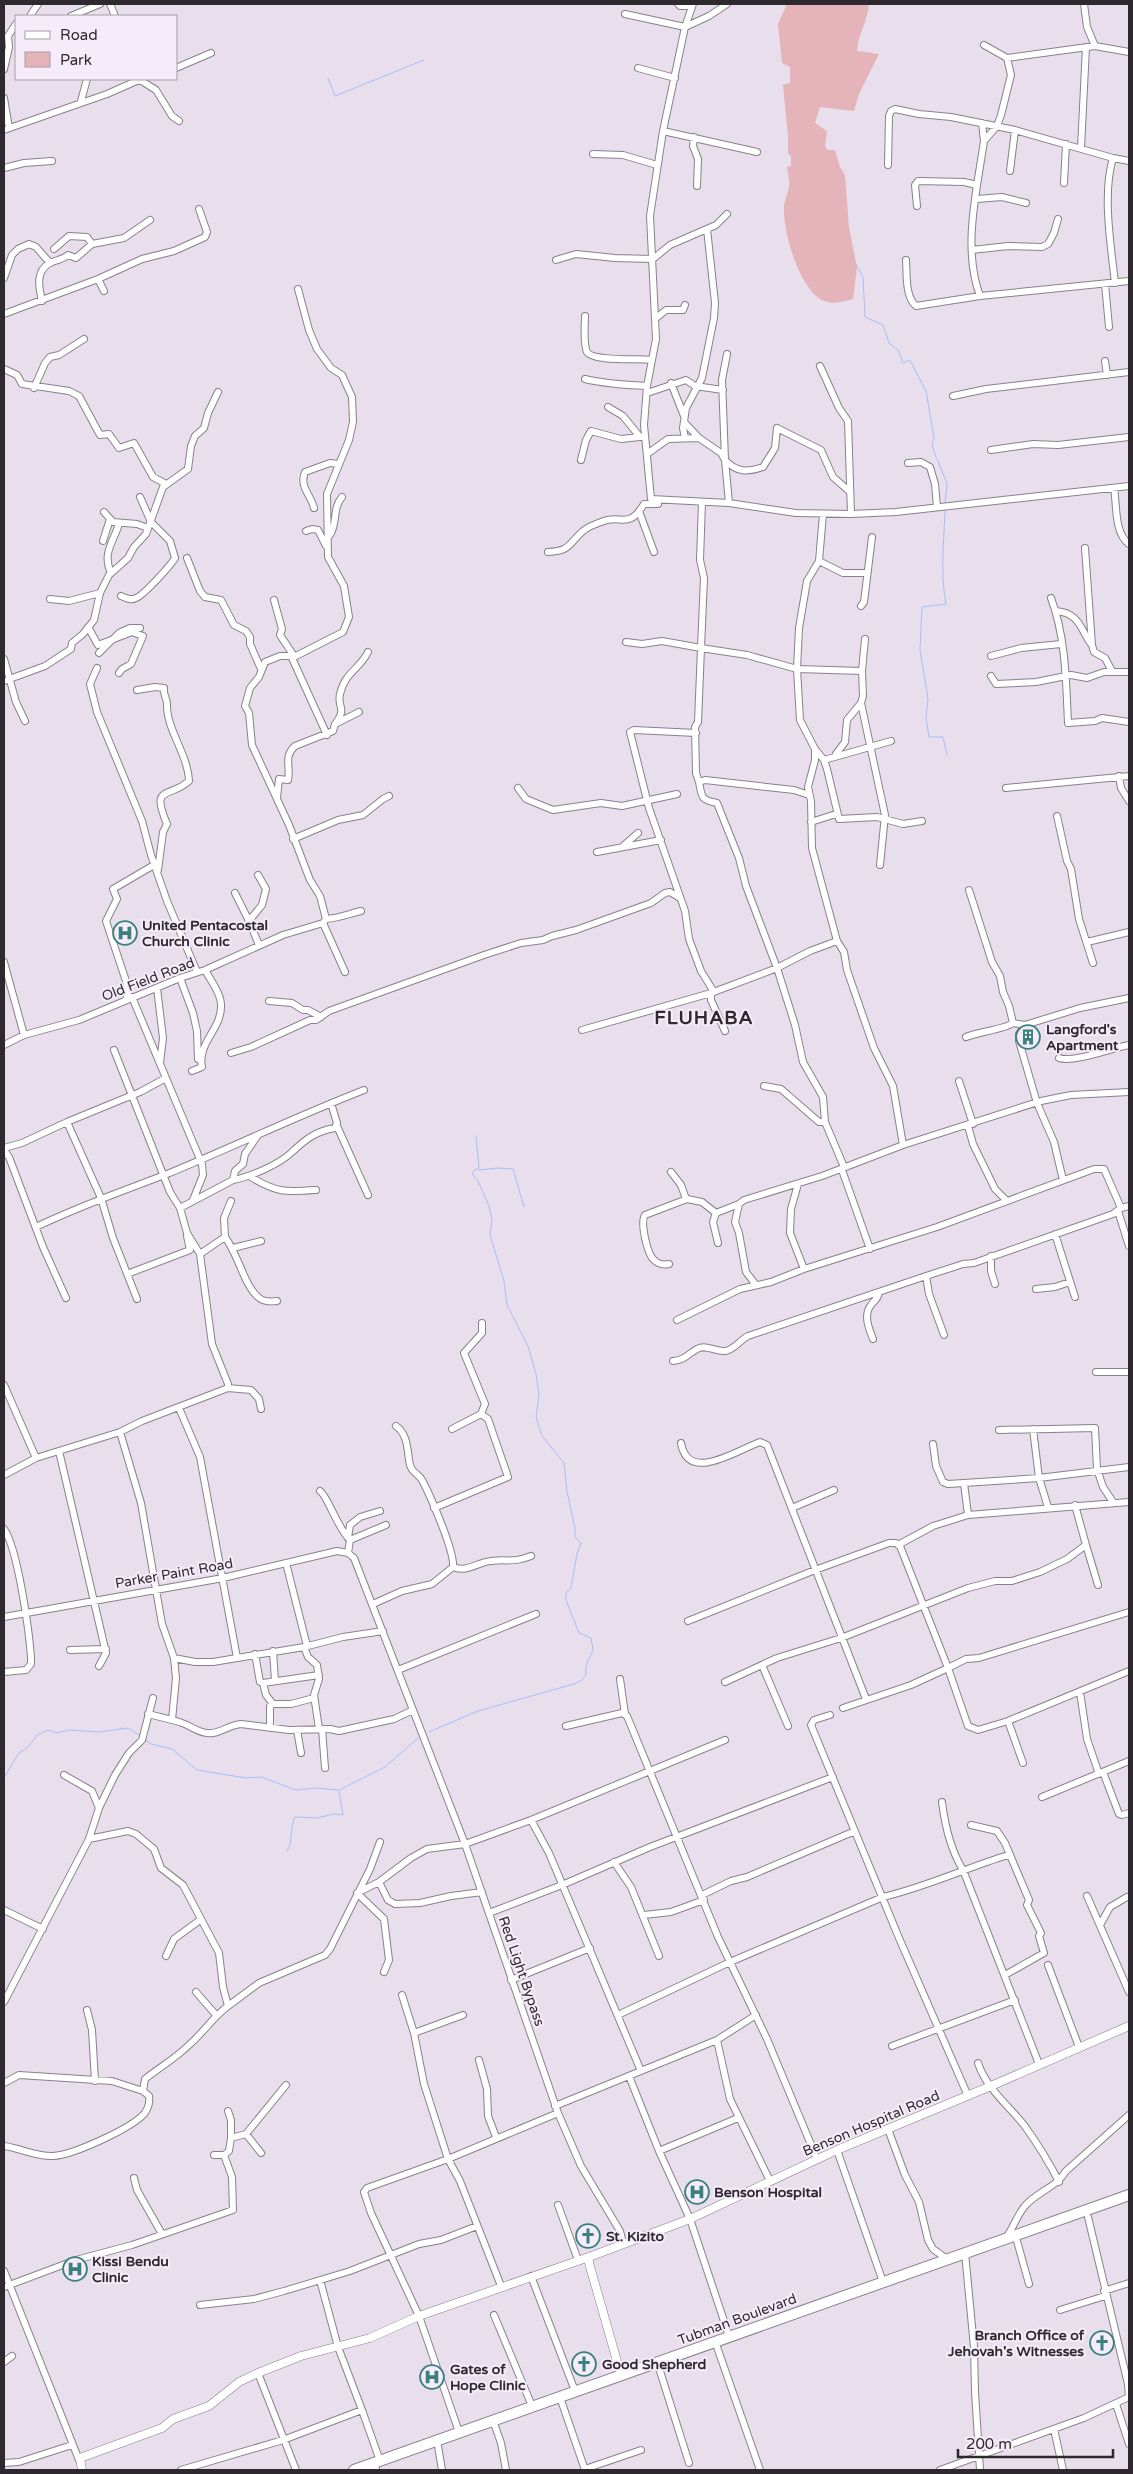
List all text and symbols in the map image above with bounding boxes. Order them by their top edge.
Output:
legend [15,15,178,80]
text: Road [60,26,98,44]
text: Park [60,51,92,69]
place label: United Pentacostal Church Clinic [142,917,268,950]
hospital icon: United Pentacostal Church Clinic [112,920,138,946]
street label: Old Field Road [99,954,197,1005]
district label: FLUHABA [654,1007,754,1029]
place label: Langford's Apartment [1046,1021,1119,1054]
building icon: Langford's Apartment [1015,1024,1041,1050]
street label: Parker Paint Road [114,1555,234,1592]
street label: Red Light Bypass [495,1914,548,2029]
street label: Benson Hospital Road [800,2087,942,2160]
hospital icon: Benson Hospital [684,2179,710,2205]
place label: Benson Hospital [714,2184,822,2201]
church icon: St. Kizito [575,2223,601,2249]
place label: St. Kizito [606,2228,665,2245]
place label: Kissi Bendu Clinic [92,2253,169,2286]
hospital icon: Kissi Bendu Clinic [62,2256,88,2282]
street label: Tubman Boulevard [675,2290,799,2349]
place label: Branch Office of Jehovah's Witnesses [947,2327,1085,2360]
church icon: Branch Office of Jehovah's Witnesses [1089,2330,1115,2356]
church icon: Good Shepherd [571,2351,597,2377]
place label: Good Shepherd [602,2356,706,2373]
place label: Gates of Hope Clinic [450,2361,526,2394]
hospital icon: Gates of Hope Clinic [419,2364,445,2390]
scale bar [958,2426,1113,2458]
text: 200 m [966,2435,1012,2453]

